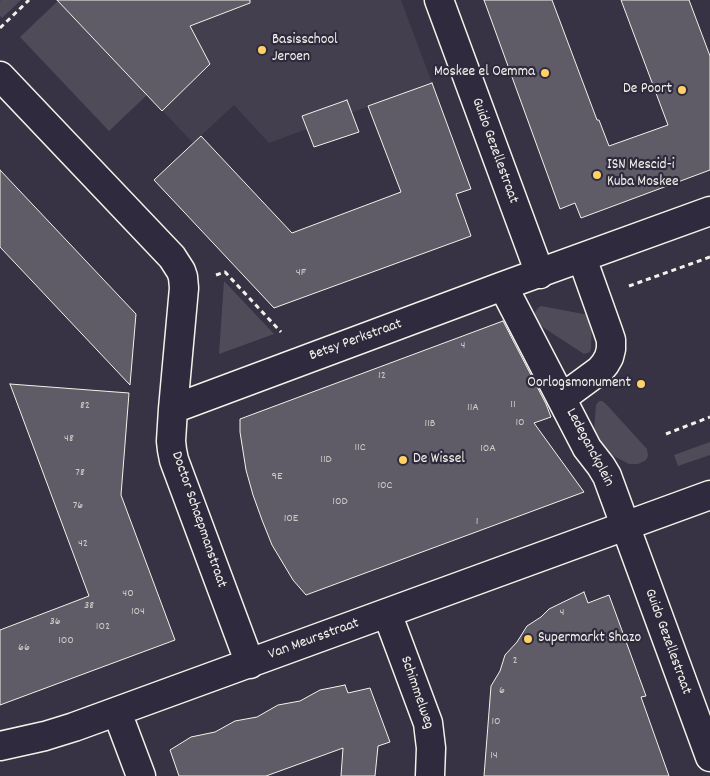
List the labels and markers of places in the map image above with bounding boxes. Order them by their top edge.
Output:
place label: Basisschool Jeroen [272,32,338,67]
marker: Basisschool Jeroen [256,44,268,56]
place label: Moskee el Oemma [434,64,535,82]
marker: Moskee el Oemma [539,67,551,79]
place label: De Poort [623,81,672,99]
marker: De Poort [676,84,688,96]
place label: ISN Mescid-i Kuba Moskee [607,157,678,192]
marker: ISN Mescid-i Kuba Moskee [591,169,603,181]
place label: Oorlogsmonument [527,375,631,393]
marker: Oorlogsmonument [635,378,647,390]
place label: De Wissel [413,451,465,469]
marker: De Wissel [397,454,409,466]
place label: Supermarkt Shazo [538,630,641,648]
marker: Supermarkt Shazo [522,633,534,645]

